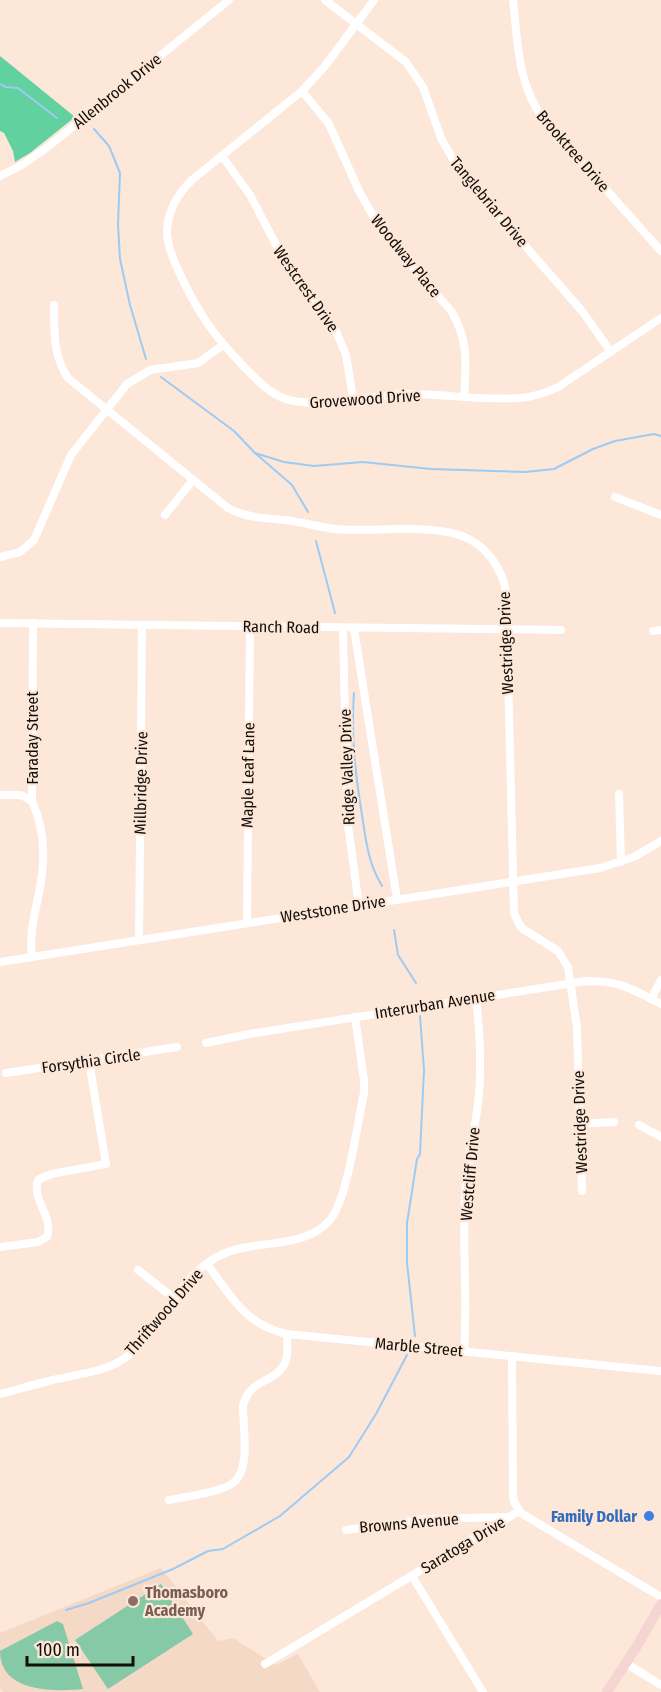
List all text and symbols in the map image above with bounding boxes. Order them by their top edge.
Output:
street label: Allenbrook Drive [69,49,165,133]
street label: Brooktree Drive [532,106,614,196]
street label: Tanglebriar Drive [446,153,532,251]
street label: Woodway Place [367,211,445,301]
street label: Westcrest Drive [269,242,343,336]
street label: Grovewood Drive [309,386,421,412]
street label: Westridge Drive [495,591,517,695]
street label: Ranch Road [242,617,320,637]
street label: Faraday Street [23,691,42,785]
street label: Ridge Valley Drive [335,708,359,826]
street label: Maple Leaf Lane [238,722,258,828]
street label: Millbridge Drive [131,731,151,835]
street label: Weststone Drive [279,891,387,927]
street label: Interurban Avenue [373,985,497,1023]
street label: Forsythia Circle [40,1045,142,1077]
street label: Westridge Drive [569,1070,591,1174]
street label: Westcliff Drive [456,1126,484,1222]
street label: Thriftwood Drive [121,1265,207,1359]
street label: Marble Street [374,1334,465,1360]
place label: Family Dollar [551,1507,637,1526]
street label: Browns Avenue [358,1509,460,1537]
marker: Family Dollar [642,1509,656,1523]
street label: Saratoga Drive [417,1512,509,1578]
place label: Thomasboro Academy [144,1583,228,1620]
marker: Thomasboro Academy [126,1594,140,1608]
scale bar [27,1629,134,1667]
text: 100 m [36,1639,80,1661]

